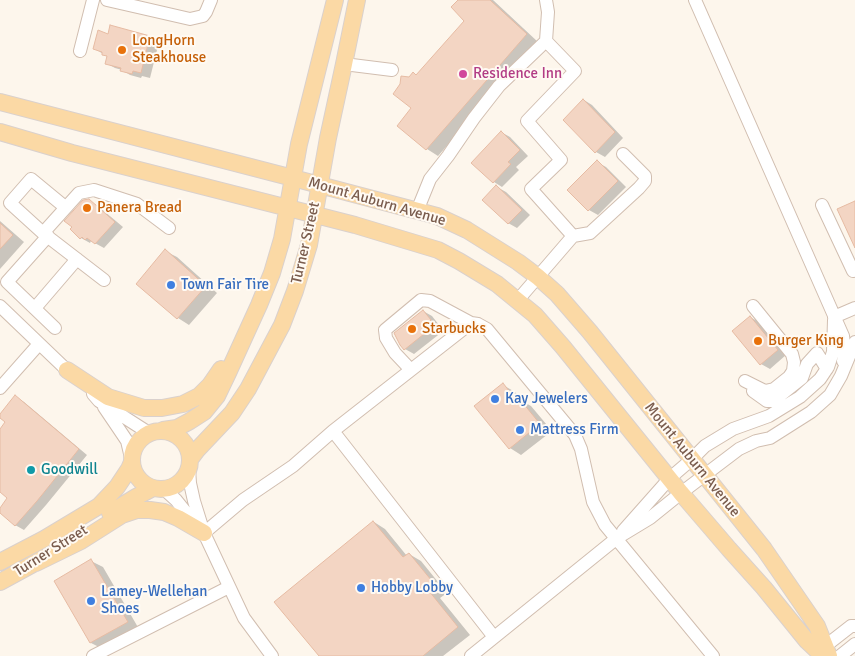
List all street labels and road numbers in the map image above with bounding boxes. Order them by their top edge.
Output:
street label: Mount Auburn Avenue [306,174,448,230]
street label: Turner Street [288,200,324,286]
street label: Mount Auburn Avenue [640,399,744,521]
street label: Turner Street [11,521,91,581]

